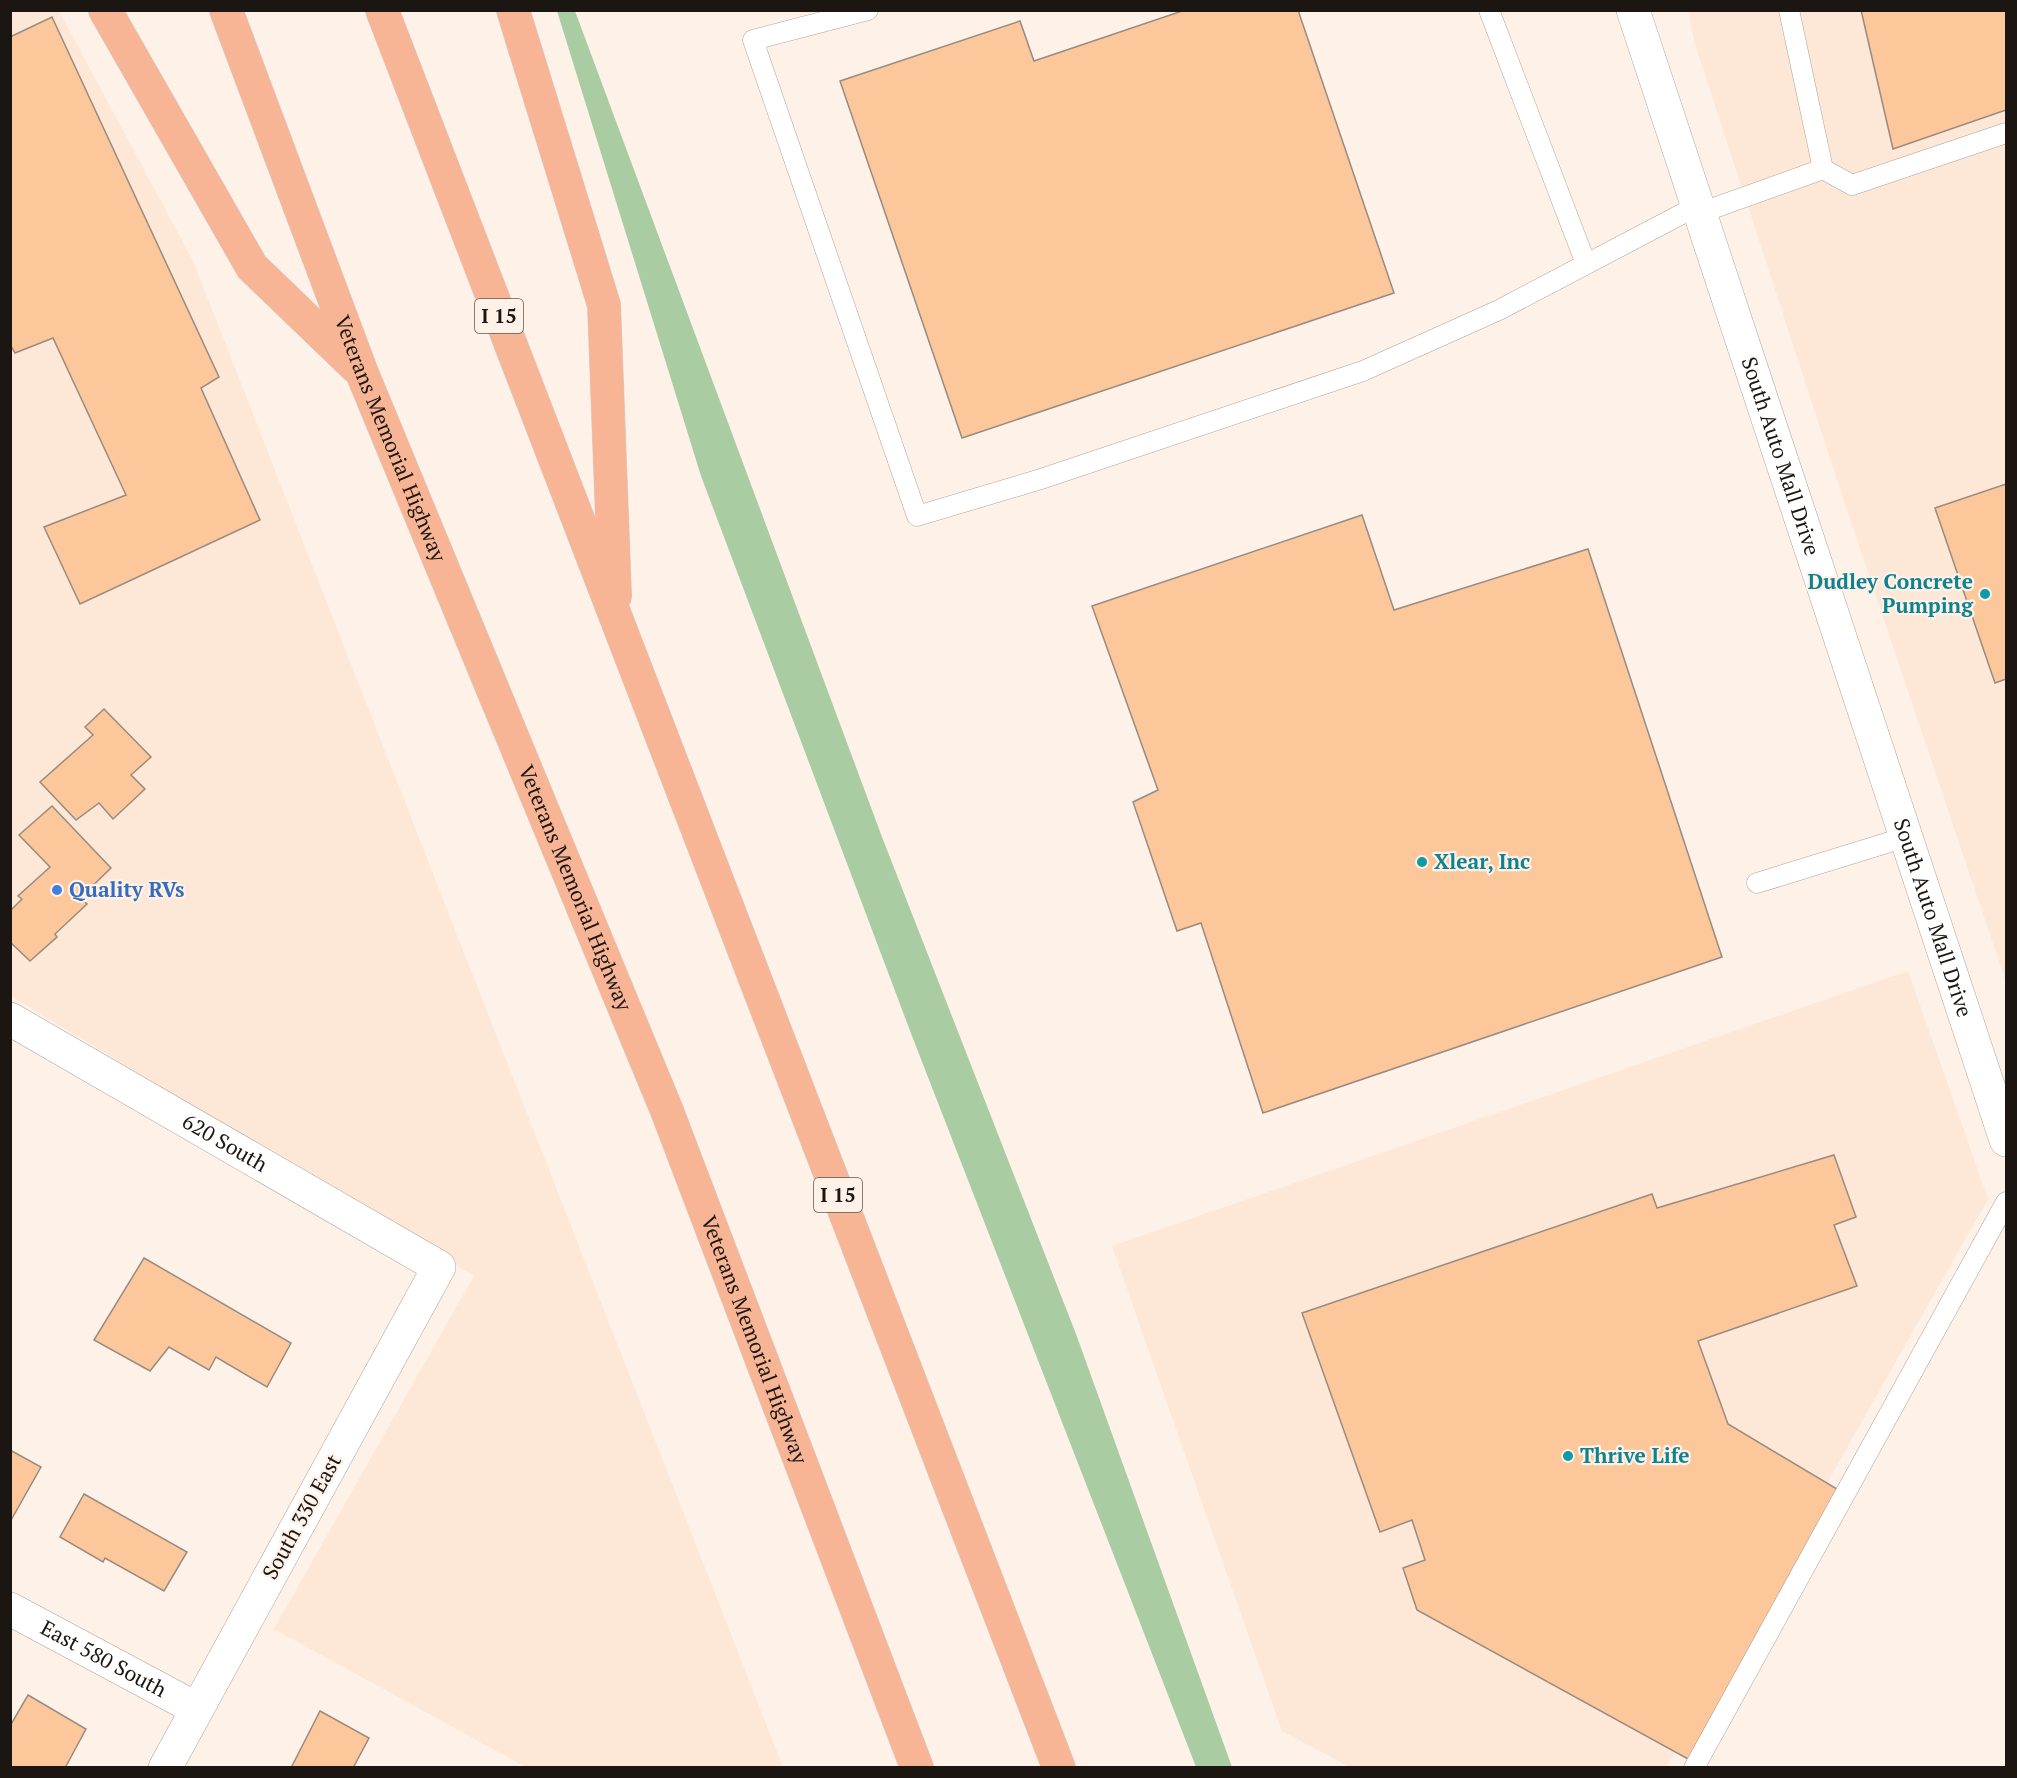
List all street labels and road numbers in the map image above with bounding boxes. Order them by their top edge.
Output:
road number: I 15 [475,299,523,333]
street label: Veterans Memorial Highway [329,311,454,566]
street label: South Auto Mall Drive [1735,353,1827,559]
street label: Veterans Memorial Highway [513,761,639,1015]
street label: South Auto Mall Drive [1888,815,1979,1020]
street label: 620 South [178,1107,273,1178]
road number: I 15 [814,1178,862,1212]
street label: Veterans Memorial Highway [695,1211,815,1468]
street label: South 330 East [255,1449,347,1584]
street label: East 580 South [36,1613,172,1703]

